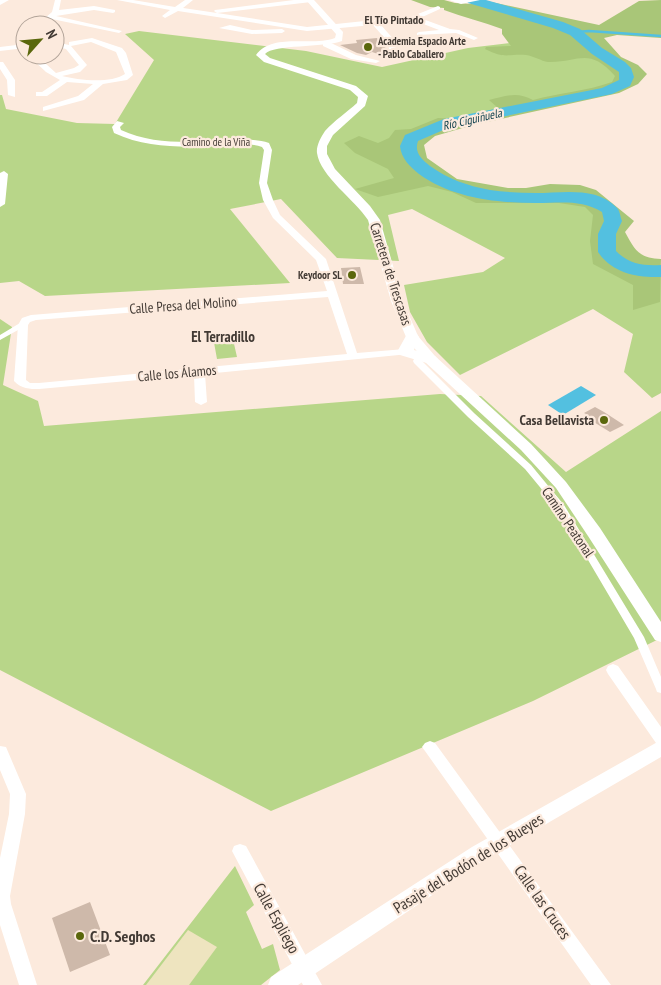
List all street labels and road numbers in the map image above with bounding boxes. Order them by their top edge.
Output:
street label: Camino de la Viña [182,135,250,149]
street label: Carretera de Trescasas [366,220,416,328]
street label: Calle Presa del Molino [129,292,237,318]
street label: Calle los Álamos [137,361,217,385]
street label: Camino Peatonal [538,483,599,561]
street label: Pasaje del Bodón de los Bueyes [389,809,547,917]
street label: Calle las Cruces [510,861,576,943]
street label: Calle Espliego [249,879,305,957]

